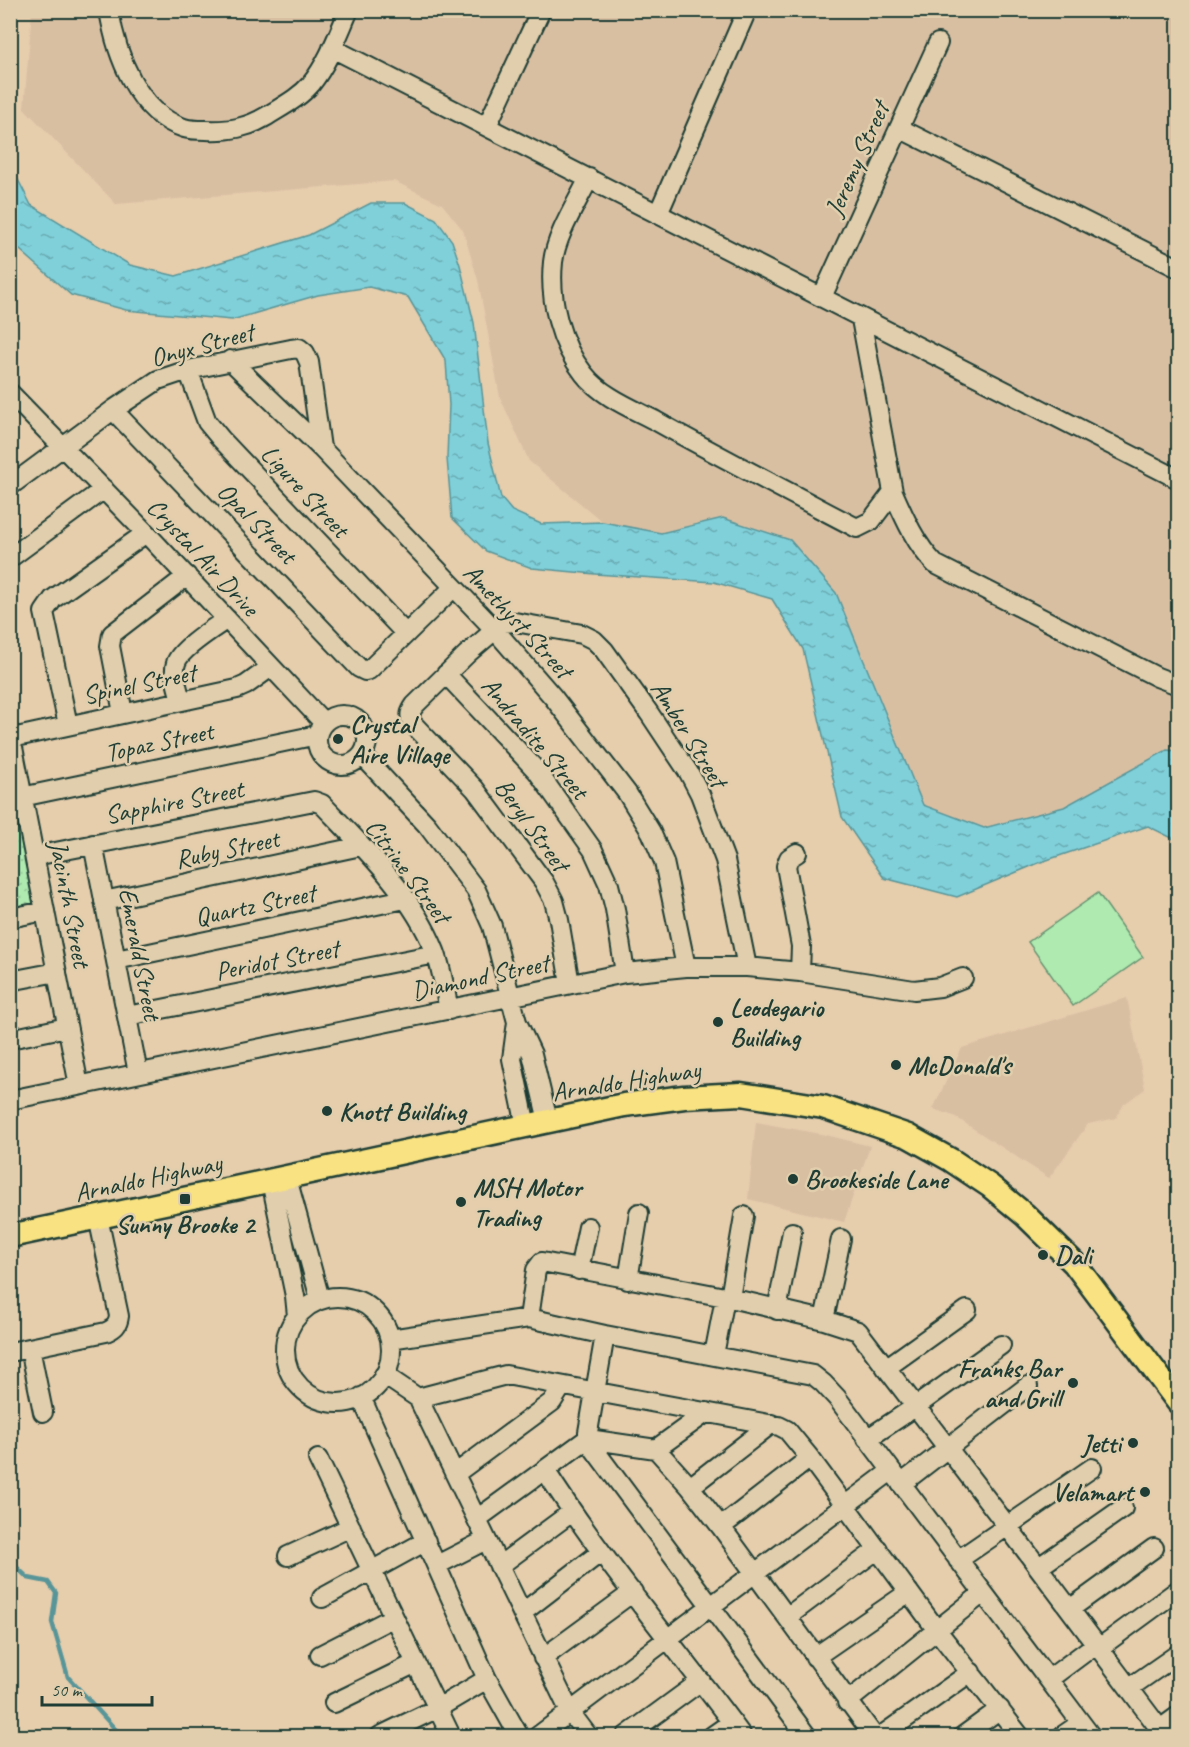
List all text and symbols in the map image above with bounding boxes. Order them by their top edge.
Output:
street label: Jeremy Street [816,94,898,223]
street label: Onyx Street [147,315,260,375]
street label: Ligure Street [254,438,358,546]
street label: Opal Street [210,475,306,573]
street label: Crystal Air Drive [140,491,268,625]
street label: Amethyst Street [456,556,582,688]
street label: Spinel Street [79,655,202,712]
street label: Andradite Street [474,670,597,808]
street label: Amber Street [643,675,736,796]
place label: Crystal Aire Village [350,708,452,771]
street label: Topaz Street [102,714,218,770]
marker: Crystal Aire Village [331,732,345,746]
street label: Sapphire Street [102,772,248,832]
street label: Beryl Street [487,772,579,881]
street label: Citrine Street [358,812,460,933]
street label: Ruby Street [172,821,284,876]
street label: Jacinth Street [41,836,99,972]
street label: Quartz Street [192,875,321,934]
street label: Emerald Street [111,885,169,1025]
street label: Peridot Street [212,931,345,988]
street label: Diamond Street [408,946,555,1008]
place label: Leodegario Building [730,991,825,1054]
marker: Leodegario Building [711,1015,725,1029]
place label: McDonald's [908,1049,1014,1082]
street label: Arnaldo Highway [550,1053,705,1109]
marker: McDonald's [889,1058,903,1072]
place label: Knott Building [339,1095,468,1128]
marker: Knott Building [320,1104,334,1118]
street label: Arnaldo Highway [71,1146,227,1210]
place label: Brookeside Lane [805,1163,950,1196]
place label: MSH Motor Trading [473,1171,584,1234]
marker: Brookeside Lane [786,1172,800,1186]
marker: Sunny Brooke 2 [178,1192,192,1206]
marker: MSH Motor Trading [454,1195,468,1209]
place label: Sunny Brooke 2 [115,1208,257,1241]
place label: Dali [1055,1239,1094,1272]
marker: Dali [1036,1248,1050,1262]
place label: Franks Bar and Grill [958,1352,1065,1415]
marker: Franks Bar and Grill [1066,1376,1080,1390]
place label: Jetti [1080,1427,1124,1460]
marker: Jetti [1126,1436,1140,1450]
place label: Velamart [1052,1476,1135,1509]
marker: Velamart [1138,1485,1152,1499]
scale bar [42,1669,152,1707]
text: 50 m [51,1679,84,1701]

